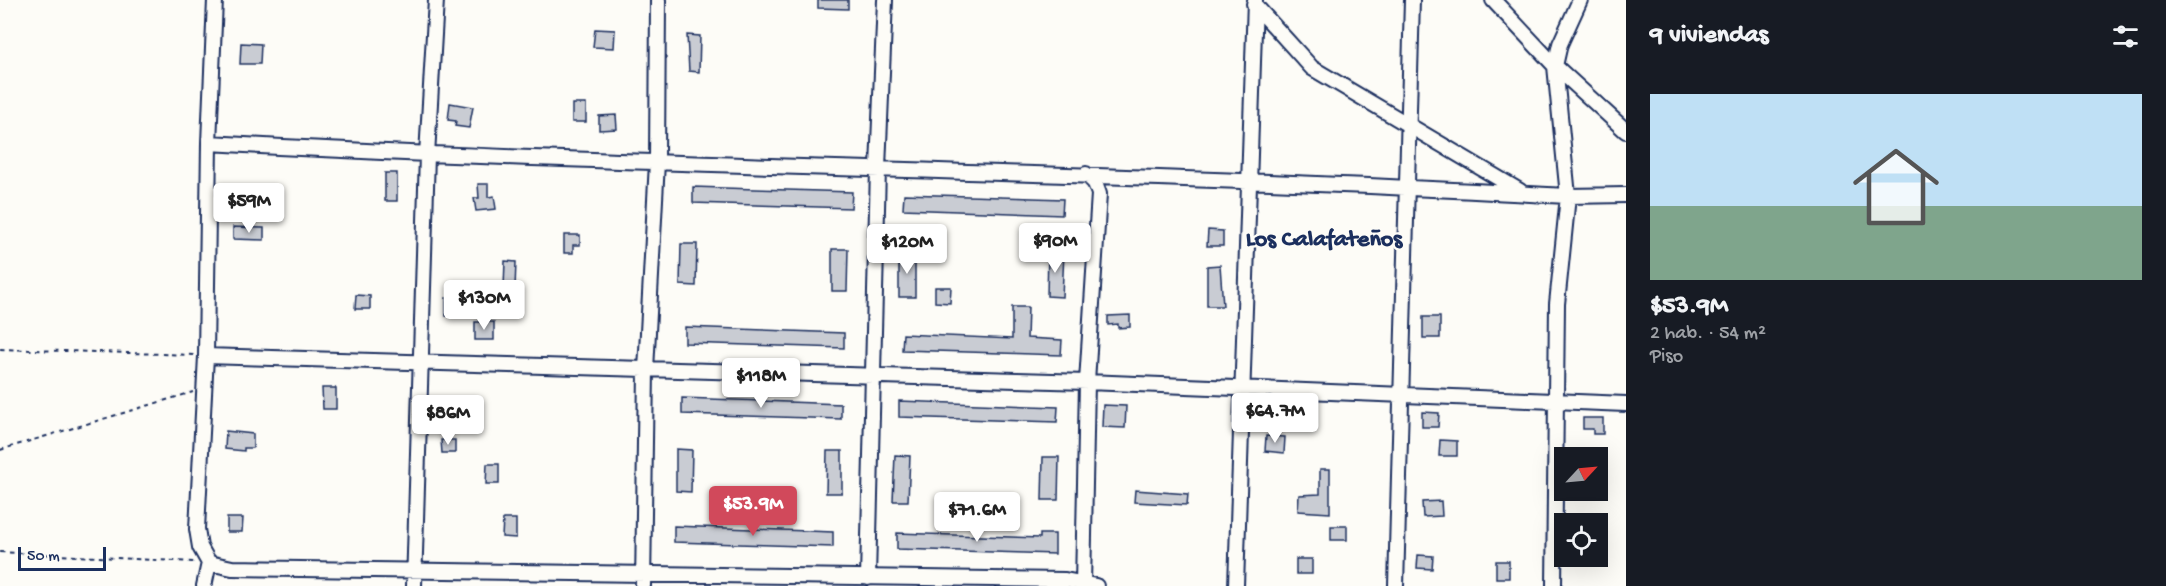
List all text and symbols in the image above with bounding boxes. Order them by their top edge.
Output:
icon: filters [2109,20,2142,53]
text: 9 viviendas [1650,21,1768,52]
icon: home [1842,133,1950,241]
pin: $59M [213,183,285,234]
text: $59M [227,191,271,214]
pin: $90M [1019,223,1091,274]
pin: $120M [865,224,949,275]
district label: Los Calafateños [1246,226,1403,255]
text: $90M [1033,231,1077,254]
text: $120M [881,232,933,255]
pin: $130M [442,280,526,331]
text: $130M [458,288,510,311]
text: $53.9M [1650,292,1728,323]
text: 2 hab. · 54 m² [1650,323,1766,346]
text: Piso [1650,346,1683,369]
pin: $118M [719,358,803,409]
text: $118M [736,366,786,389]
pin: $64.7M [1226,393,1324,444]
pin: $86M [412,395,484,446]
text: $64.7M [1245,401,1305,424]
text: $86M [426,403,470,426]
north arrow [1554,447,1608,501]
map controls [1554,447,1608,567]
pin: $53.9M [704,486,802,537]
pin: $71.6M [928,492,1026,543]
text: $53.9M [723,494,783,517]
text: $71.6M [948,500,1006,523]
button: locate [1554,513,1608,567]
scale bar [18,544,106,572]
text: 50 m [27,548,60,567]

